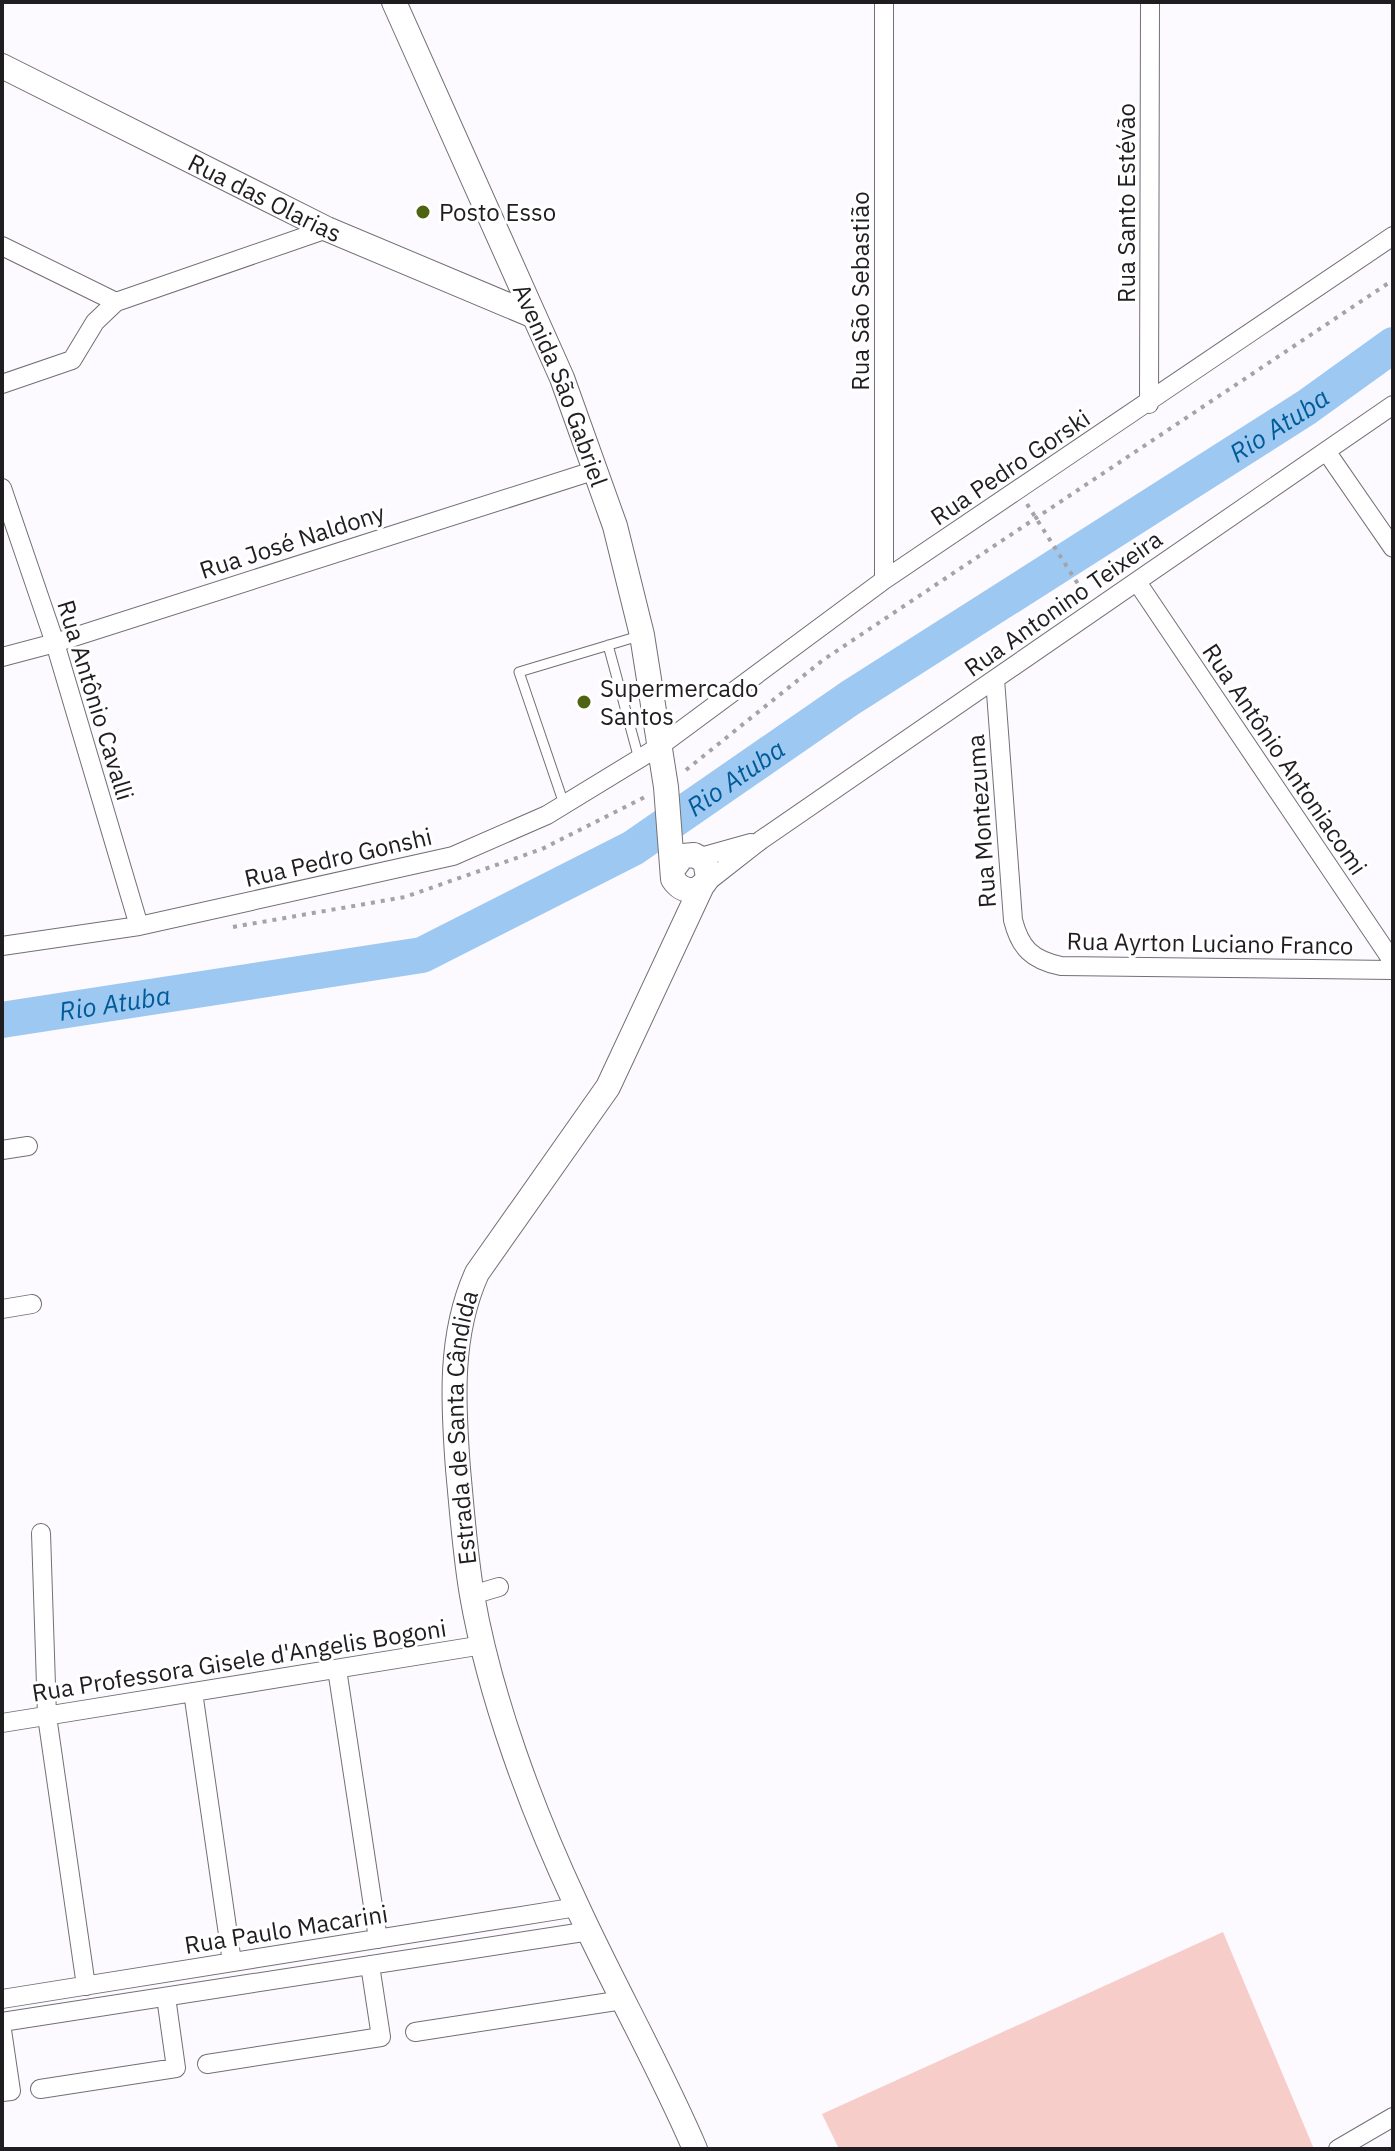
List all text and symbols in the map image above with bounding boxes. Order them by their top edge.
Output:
street label: Rua Santo Estévão [1110,103,1142,303]
street label: Rua das Olarias [183,146,346,249]
street label: Rua São Sebastião [844,191,876,391]
place label: Posto Esso [439,196,556,228]
marker: Posto Esso [414,203,432,221]
street label: Avenida São Gabriel [506,279,615,491]
water label: Rio Atuba [1222,380,1336,469]
street label: Rua Pedro Gorski [924,402,1096,532]
street label: Rua José Naldony [195,496,389,586]
street label: Rua Antonino Teixeira [958,523,1168,683]
street label: Rua Antônio Cavalli [50,596,142,804]
street label: Rua Antônio Antoniacomi [1196,637,1374,881]
place label: Supermercado Santos [600,672,759,732]
marker: Supermercado Santos [575,693,593,711]
water label: Rio Atuba [679,731,791,823]
street label: Rua Montezuma [959,733,1003,909]
street label: Rua Pedro Gonshi [241,820,435,894]
street label: Rua Ayrton Luciano Franco [1066,924,1354,962]
water label: Rio Atuba [56,977,173,1028]
street label: Estrada de Santa Cândida [438,1286,485,1567]
street label: Rua Professora Gisele d'Angelis Bogoni [29,1611,449,1709]
street label: Rua Paulo Macarini [182,1897,390,1961]

